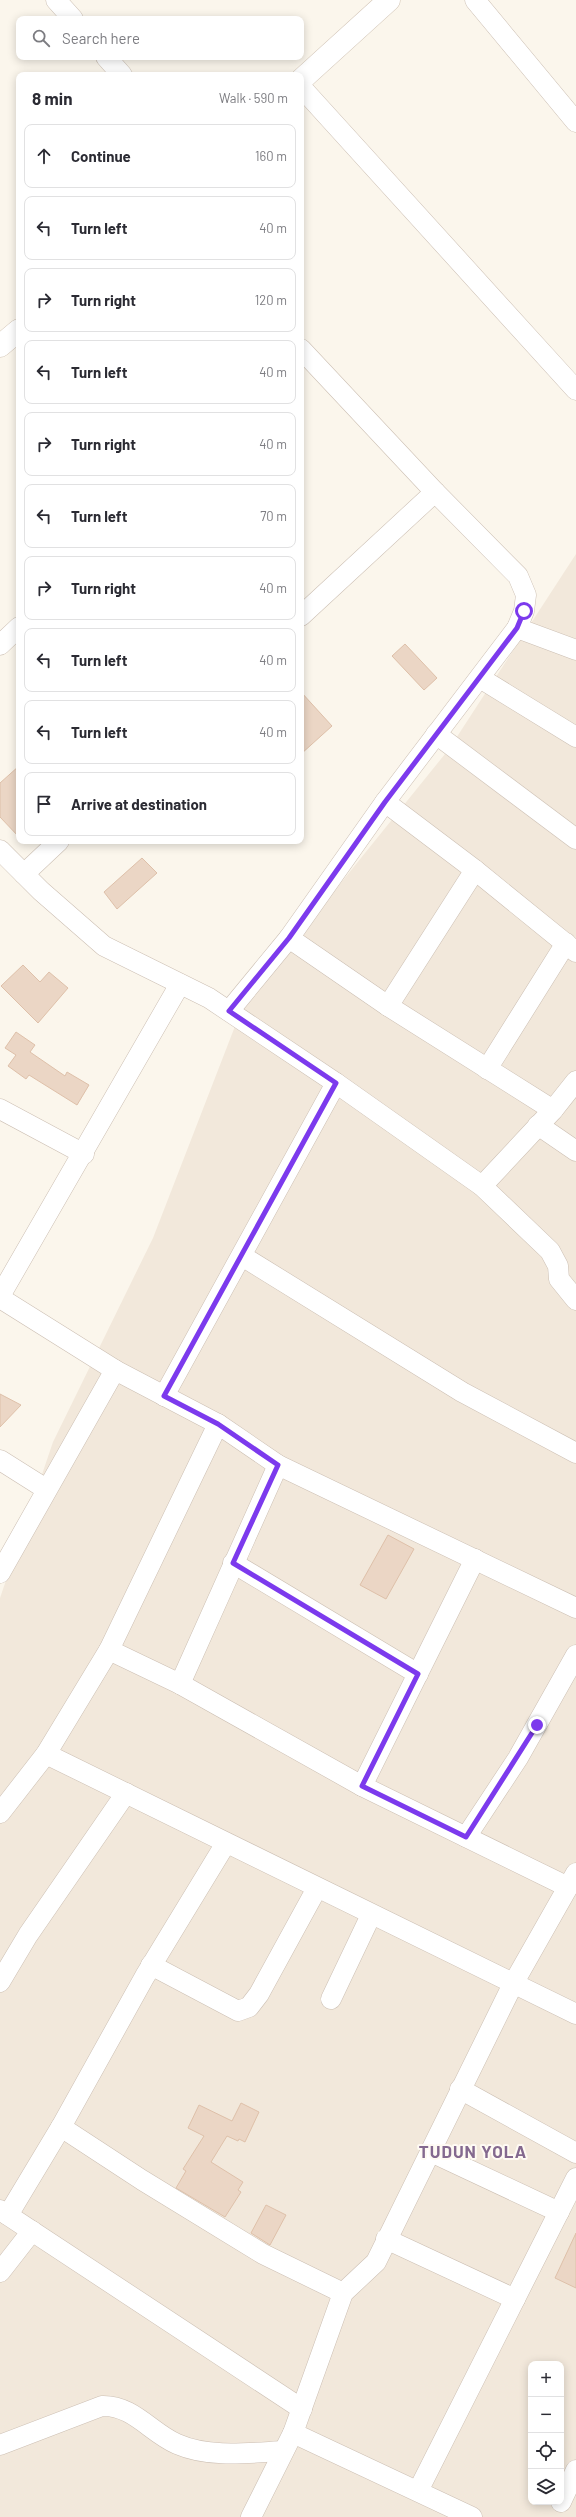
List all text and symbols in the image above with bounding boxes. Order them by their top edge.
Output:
search box [16,16,304,60]
icon: search [30,27,52,49]
text: Search here [62,29,140,47]
text: 8 min [32,88,72,108]
text: Walk · 590 m [219,90,288,106]
icon: ahead [33,145,55,167]
text: Continue [71,147,131,165]
text: 160 m [255,148,287,164]
icon: left [33,217,55,239]
text: Turn left [71,219,127,237]
text: 40 m [259,220,287,236]
icon: right [33,289,55,311]
text: Turn right [71,291,136,309]
text: 120 m [255,292,287,308]
icon: left [33,361,55,383]
text: Turn left [71,363,127,381]
text: 40 m [259,364,287,380]
icon: right [33,433,55,455]
text: Turn right [71,435,136,453]
text: 40 m [259,436,287,452]
icon: left [33,505,55,527]
text: Turn left [71,507,127,525]
text: 70 m [260,508,287,524]
icon: right [33,577,55,599]
text: Turn right [71,579,136,597]
text: 40 m [259,580,287,596]
route start [515,602,533,620]
icon: left [33,649,55,671]
text: Turn left [71,651,127,669]
text: 40 m [259,652,287,668]
icon: left [33,721,55,743]
text: Turn left [71,723,127,741]
text: 40 m [259,724,287,740]
icon: arrive [33,793,55,815]
text: Arrive at destination [71,795,207,813]
route end [528,1716,546,1734]
district label: TUDUN YOLA [419,2141,527,2161]
map controls [528,2361,564,2505]
button: + [528,2361,564,2397]
button: − [528,2397,564,2433]
button: locate [528,2433,564,2469]
button: layers [528,2469,564,2505]

